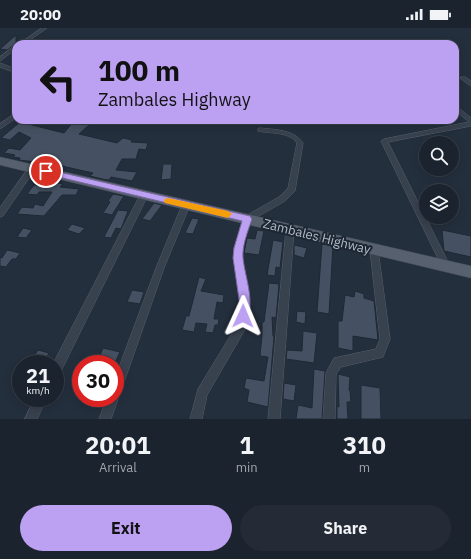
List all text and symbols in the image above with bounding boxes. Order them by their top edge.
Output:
text: 20:00 [20,5,61,24]
text: 100 m [98,52,180,89]
icon: left [32,56,84,108]
text: Zambales Highway [98,88,251,111]
map controls [419,136,459,224]
button: search [419,136,459,176]
pin [29,154,63,188]
icon: arrive [35,160,57,182]
button: layers [419,184,459,224]
street label: Zambales Highway [261,215,373,258]
position arrow [222,295,264,337]
speed limit sign: 30 [72,355,124,407]
text: 21 [26,362,50,389]
text: km/h [26,384,50,397]
text: 20:01 [85,429,151,461]
text: 1 [239,429,254,461]
text: 310 [343,429,386,461]
text: Arrival [99,459,137,476]
text: min [236,459,258,476]
text: m [359,459,370,476]
button: Exit [20,505,232,551]
button: Share [240,505,451,551]

